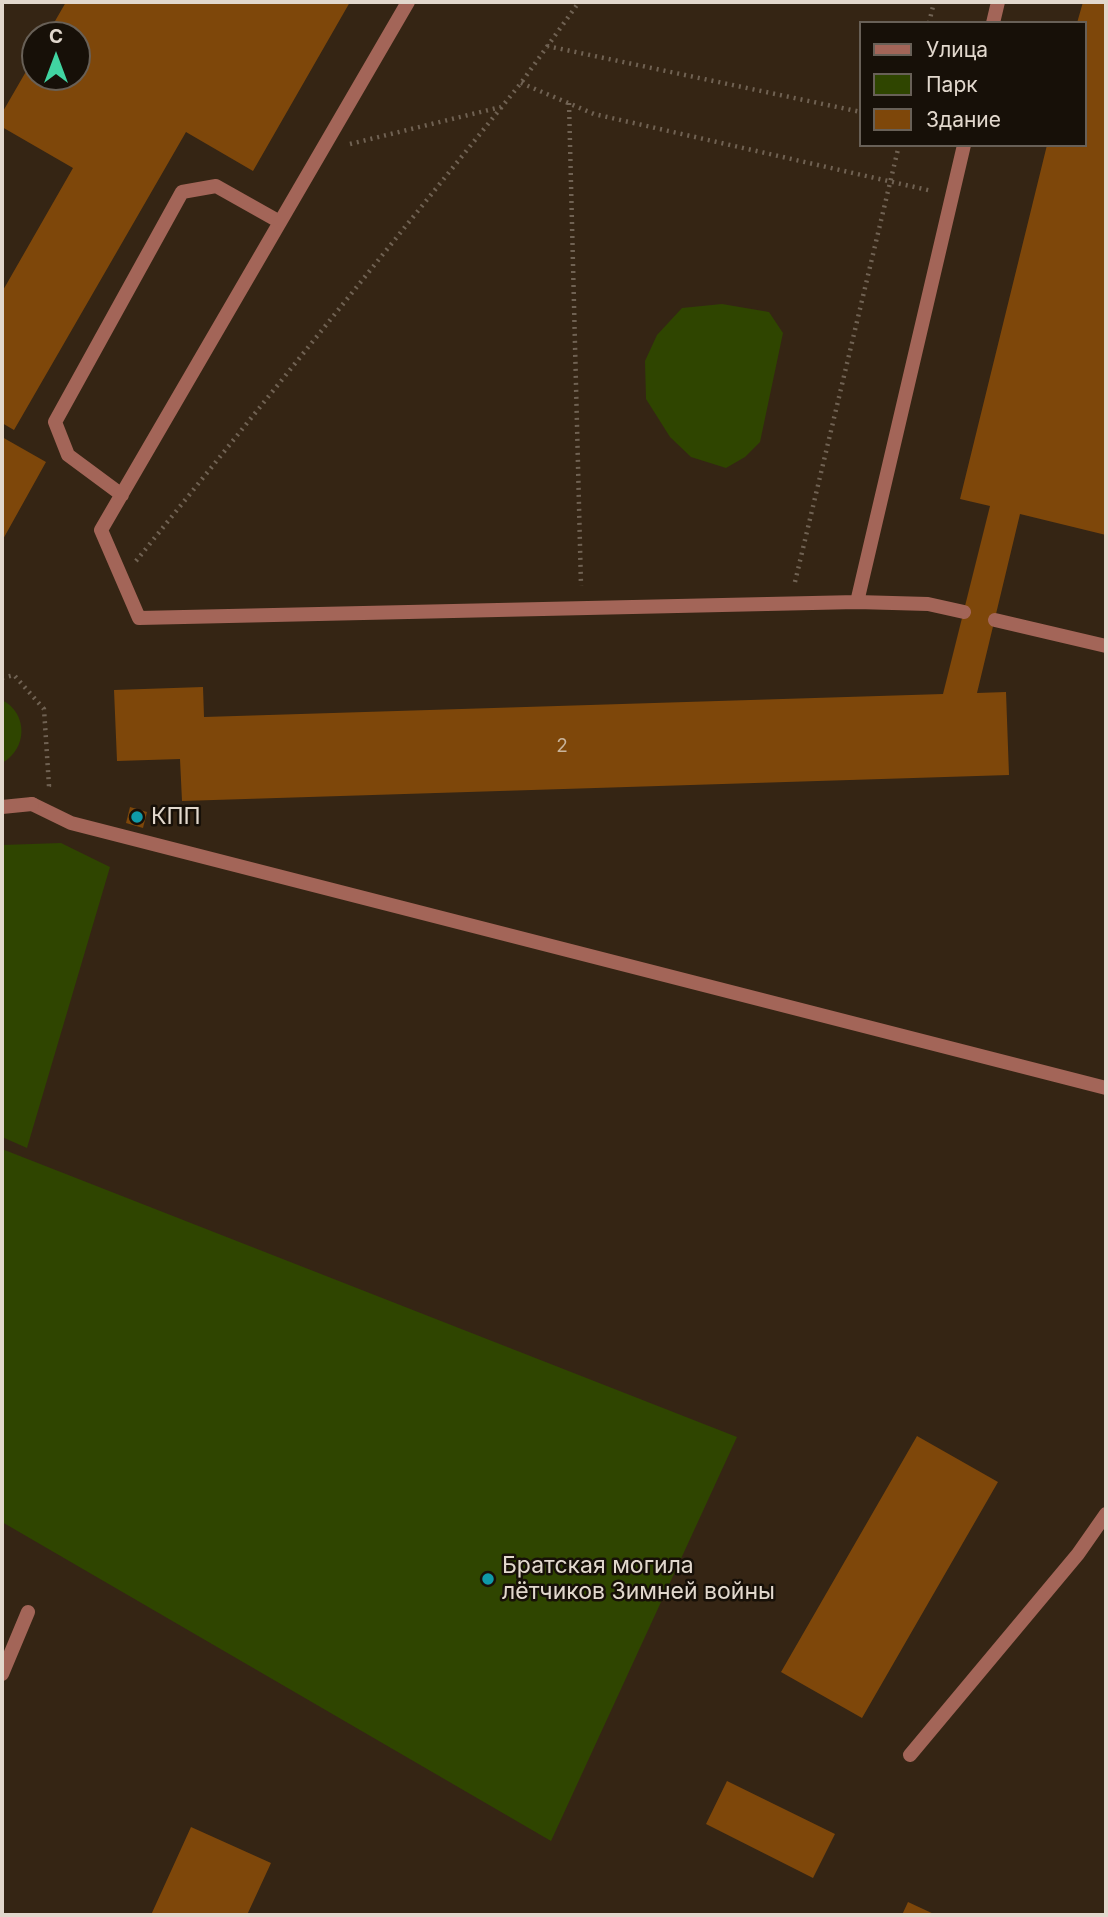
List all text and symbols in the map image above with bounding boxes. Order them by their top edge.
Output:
north arrow [21,21,91,91]
legend [860,21,1087,147]
text: С [49,25,63,48]
text: Улица [926,37,988,62]
text: Парк [926,72,978,97]
text: Здание [926,107,1001,132]
house number: 2 [556,735,568,757]
place label: КПП [151,803,201,831]
marker: КПП [129,809,145,825]
place label: Братская могила лётчиков Зимней войны [502,1552,775,1606]
marker: Братская могила лётчиков Зимней войны [480,1571,496,1587]

